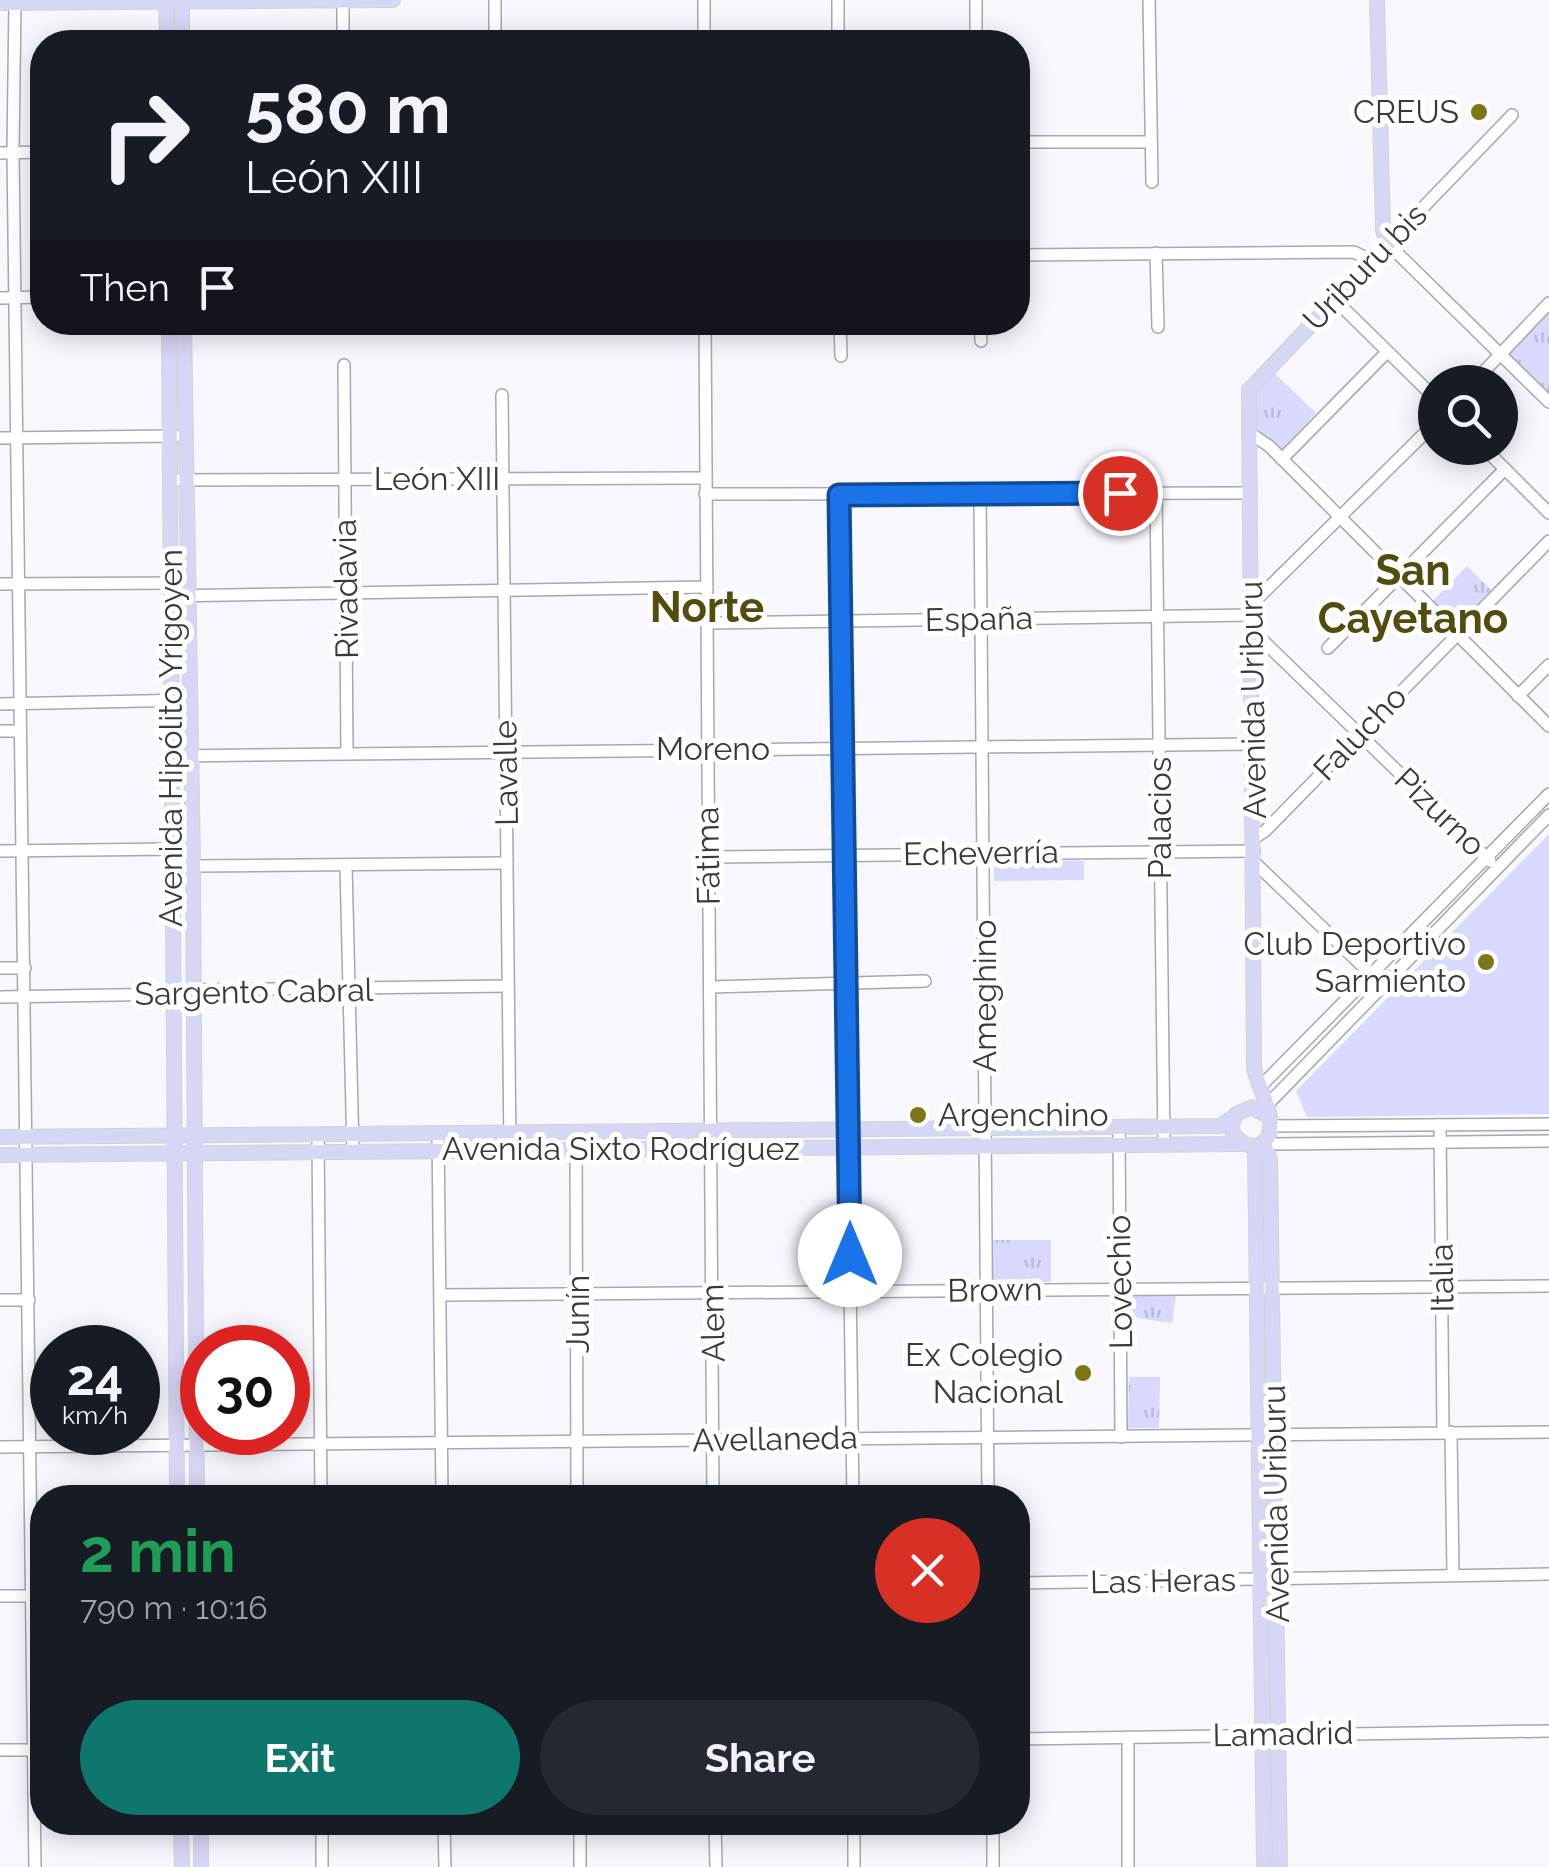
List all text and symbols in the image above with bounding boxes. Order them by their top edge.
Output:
text: 580 m [245,67,451,149]
icon: right [80,70,210,200]
place label: CREUS [1353,93,1459,130]
marker: CREUS [1468,101,1490,123]
text: León XIII [245,151,423,204]
street label: Uriburu bis [1295,196,1434,338]
icon: arrive [190,260,245,315]
text: Then [80,265,170,310]
map controls [1418,365,1518,465]
button: search [1418,365,1518,465]
pin [1078,451,1163,536]
street label: León XIII [374,460,500,497]
icon: arrive [1093,466,1148,521]
street label: Rivadavia [326,519,365,659]
district label: San Cayetano [1318,546,1508,643]
street label: Avenida Hipólito Yrigoyen [152,549,189,927]
street label: Avenida Uriburu [1232,581,1273,819]
district label: Norte [650,583,764,632]
street label: España [925,599,1033,638]
street label: Falucho [1306,678,1414,788]
street label: Lavalle [486,720,525,826]
street label: Moreno [656,730,770,767]
street label: Palacios [1141,757,1178,879]
street label: Pizurno [1388,760,1493,863]
street label: Fátima [688,806,727,906]
street label: Echeverría [903,833,1059,872]
street label: Ameghino [966,920,1003,1072]
place label: Club Deportivo Sarmiento [1244,925,1466,999]
marker: Club Deportivo Sarmiento [1475,951,1497,973]
street label: Sargento Cabral [134,971,374,1012]
place label: Argenchino [938,1096,1109,1133]
marker: Argenchino [907,1104,929,1126]
street label: Avenida Sixto Rodríguez [442,1130,800,1167]
position arrow [798,1203,902,1307]
street label: Lovechio [1100,1215,1139,1349]
street label: Italia [1422,1243,1461,1313]
street label: Brown [947,1270,1043,1309]
street label: Junín [559,1275,596,1353]
street label: Alem [693,1283,732,1363]
speed limit sign: 30 [180,1325,310,1455]
place label: Ex Colegio Nacional [905,1336,1063,1410]
text: 24 [67,1348,123,1407]
marker: Ex Colegio Nacional [1072,1362,1094,1384]
street label: Avenida Uriburu [1255,1385,1296,1623]
text: km/h [62,1400,128,1430]
street label: Avellaneda [692,1419,858,1458]
text: 2 min [80,1516,236,1586]
button: close [875,1518,980,1623]
street label: Las Heras [1090,1561,1236,1600]
text: 790 m · 10:16 [80,1589,268,1626]
button: Exit [80,1700,520,1815]
button: Share [540,1700,980,1815]
street label: Lamadrid [1212,1714,1354,1753]

